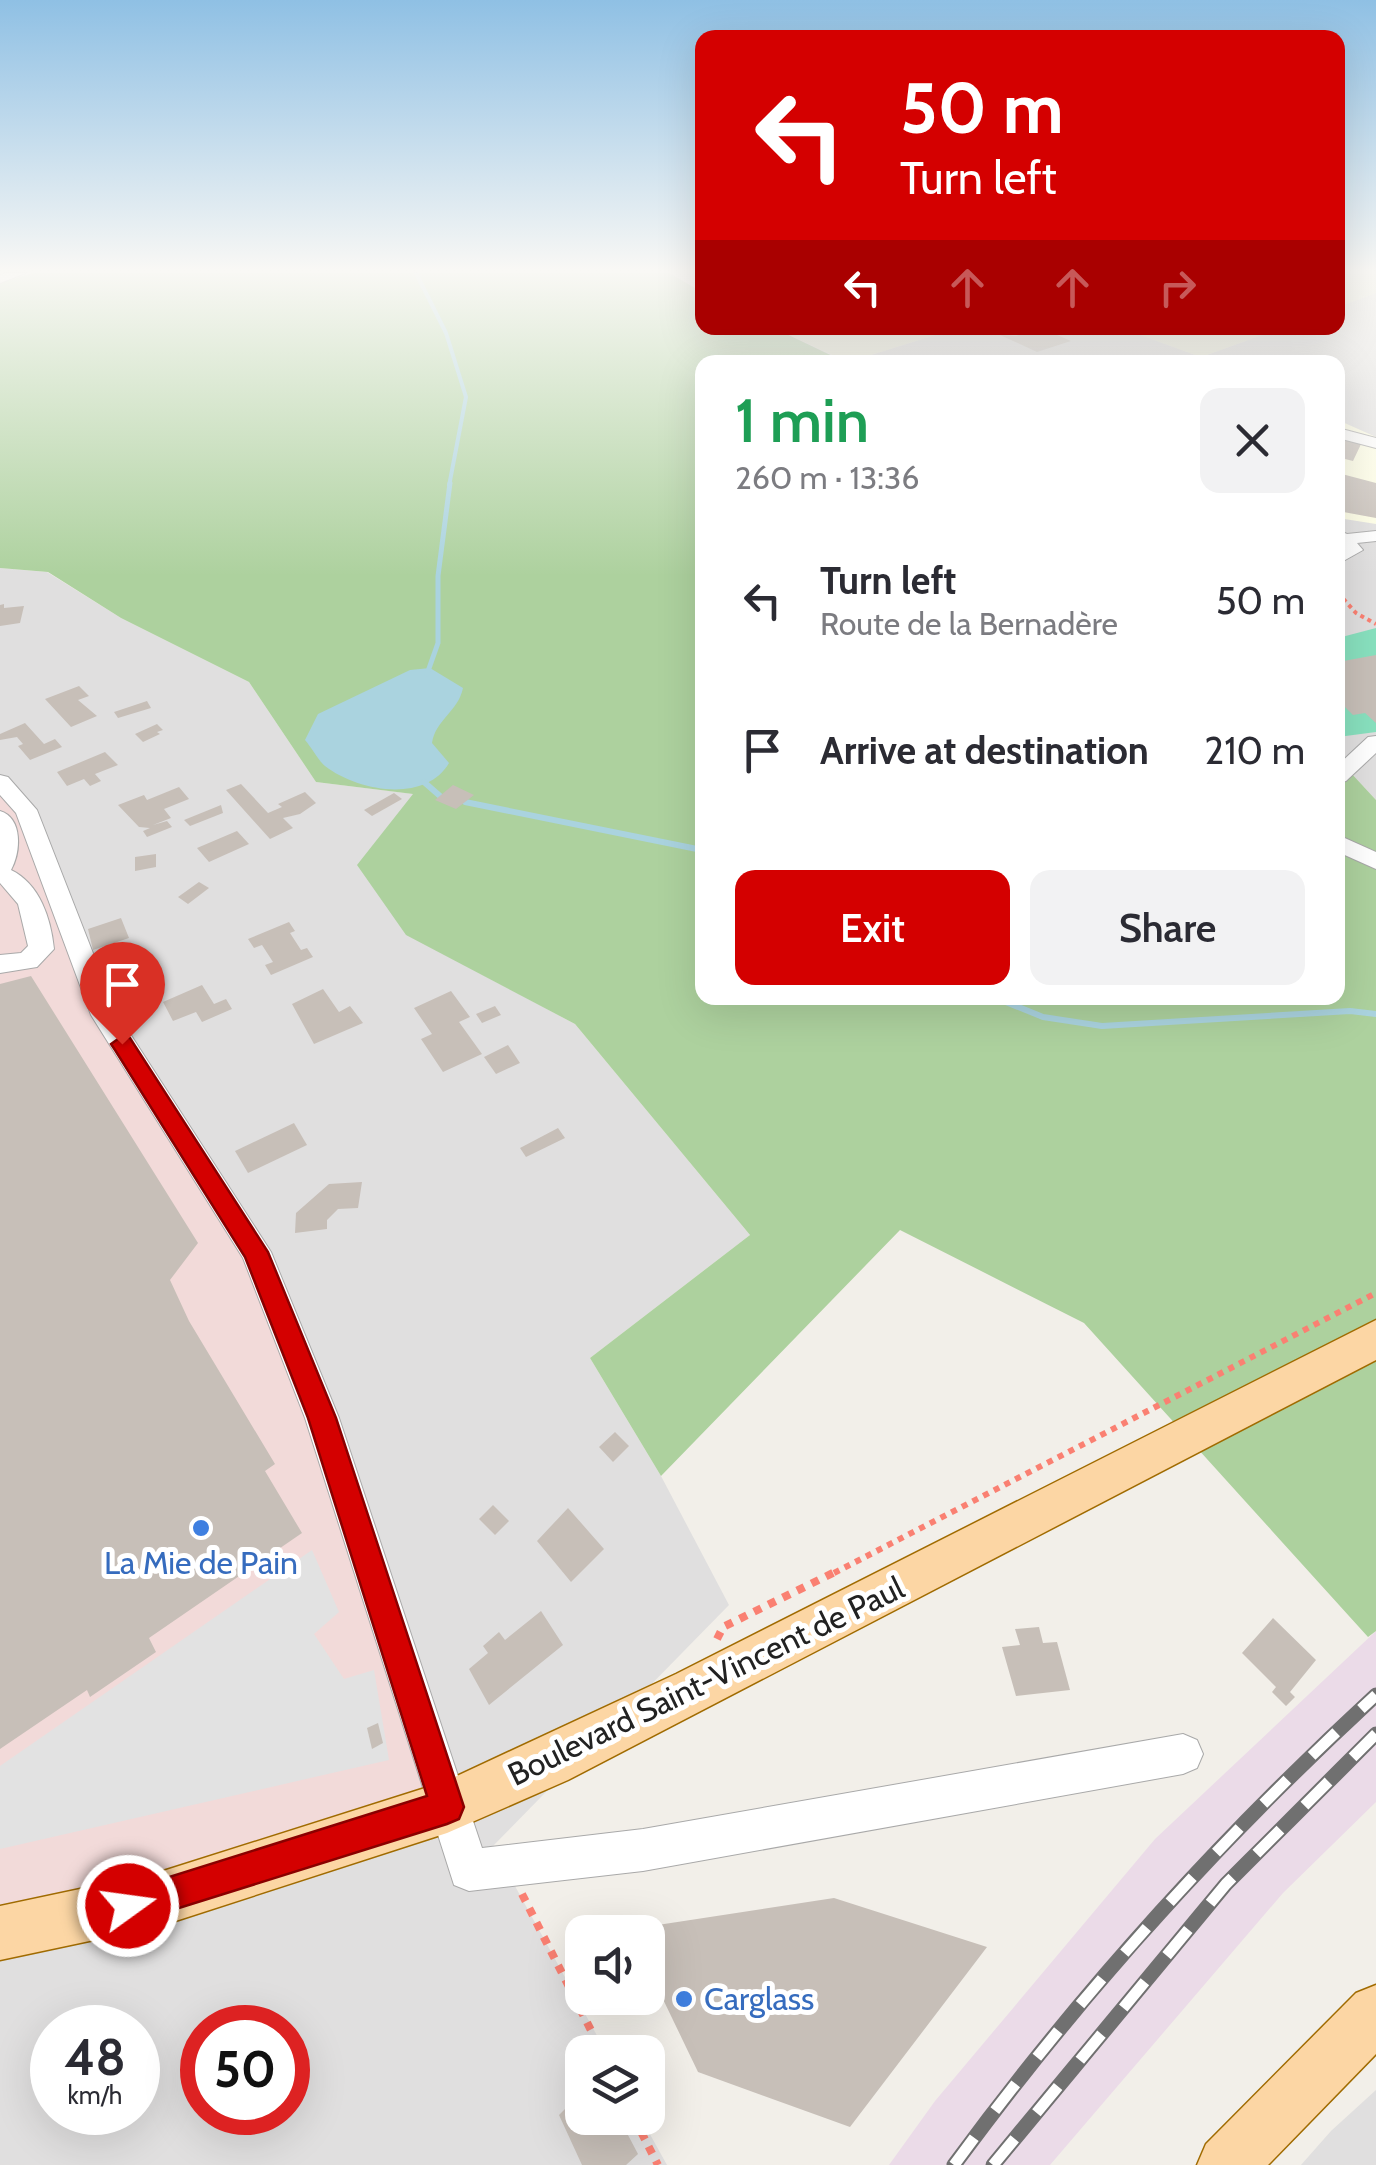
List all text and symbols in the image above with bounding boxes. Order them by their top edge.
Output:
text: 50 m [900,65,1064,151]
icon: left [735,70,865,200]
text: Turn left [900,151,1057,205]
icon: left [835,260,890,315]
icon: ahead [940,260,995,315]
icon: ahead [1045,260,1100,315]
icon: right [1150,260,1205,315]
text: 1 min [735,384,869,457]
button: close [1200,388,1305,493]
text: 260 m · 13:36 [735,458,919,497]
text: Turn left [820,557,956,604]
icon: left [735,573,790,628]
text: 50 m [1216,577,1305,624]
text: Route de la Bernadère [820,604,1118,643]
icon: arrive [735,723,790,778]
text: Arrive at destination [820,727,1149,774]
text: 210 m [1204,727,1305,774]
button: Exit [735,870,1010,985]
button: Share [1030,870,1305,985]
pin [80,942,165,1045]
icon: arrive [95,957,150,1012]
marker: La Mie de Pain [190,1517,212,1539]
place label: La Mie de Pain [104,1543,298,1582]
street label: Boulevard Saint-Vincent de Paul [501,1567,911,1794]
position arrow [76,1854,180,1958]
map controls [565,1915,665,2135]
button: sound [565,1915,665,2015]
place label: Carglass [704,1979,814,2018]
marker: Carglass [673,1988,695,2010]
speed limit sign: 50 [180,2005,310,2135]
text: 48 [64,2027,126,2088]
button: layers [565,2035,665,2135]
text: km/h [68,2080,122,2110]

